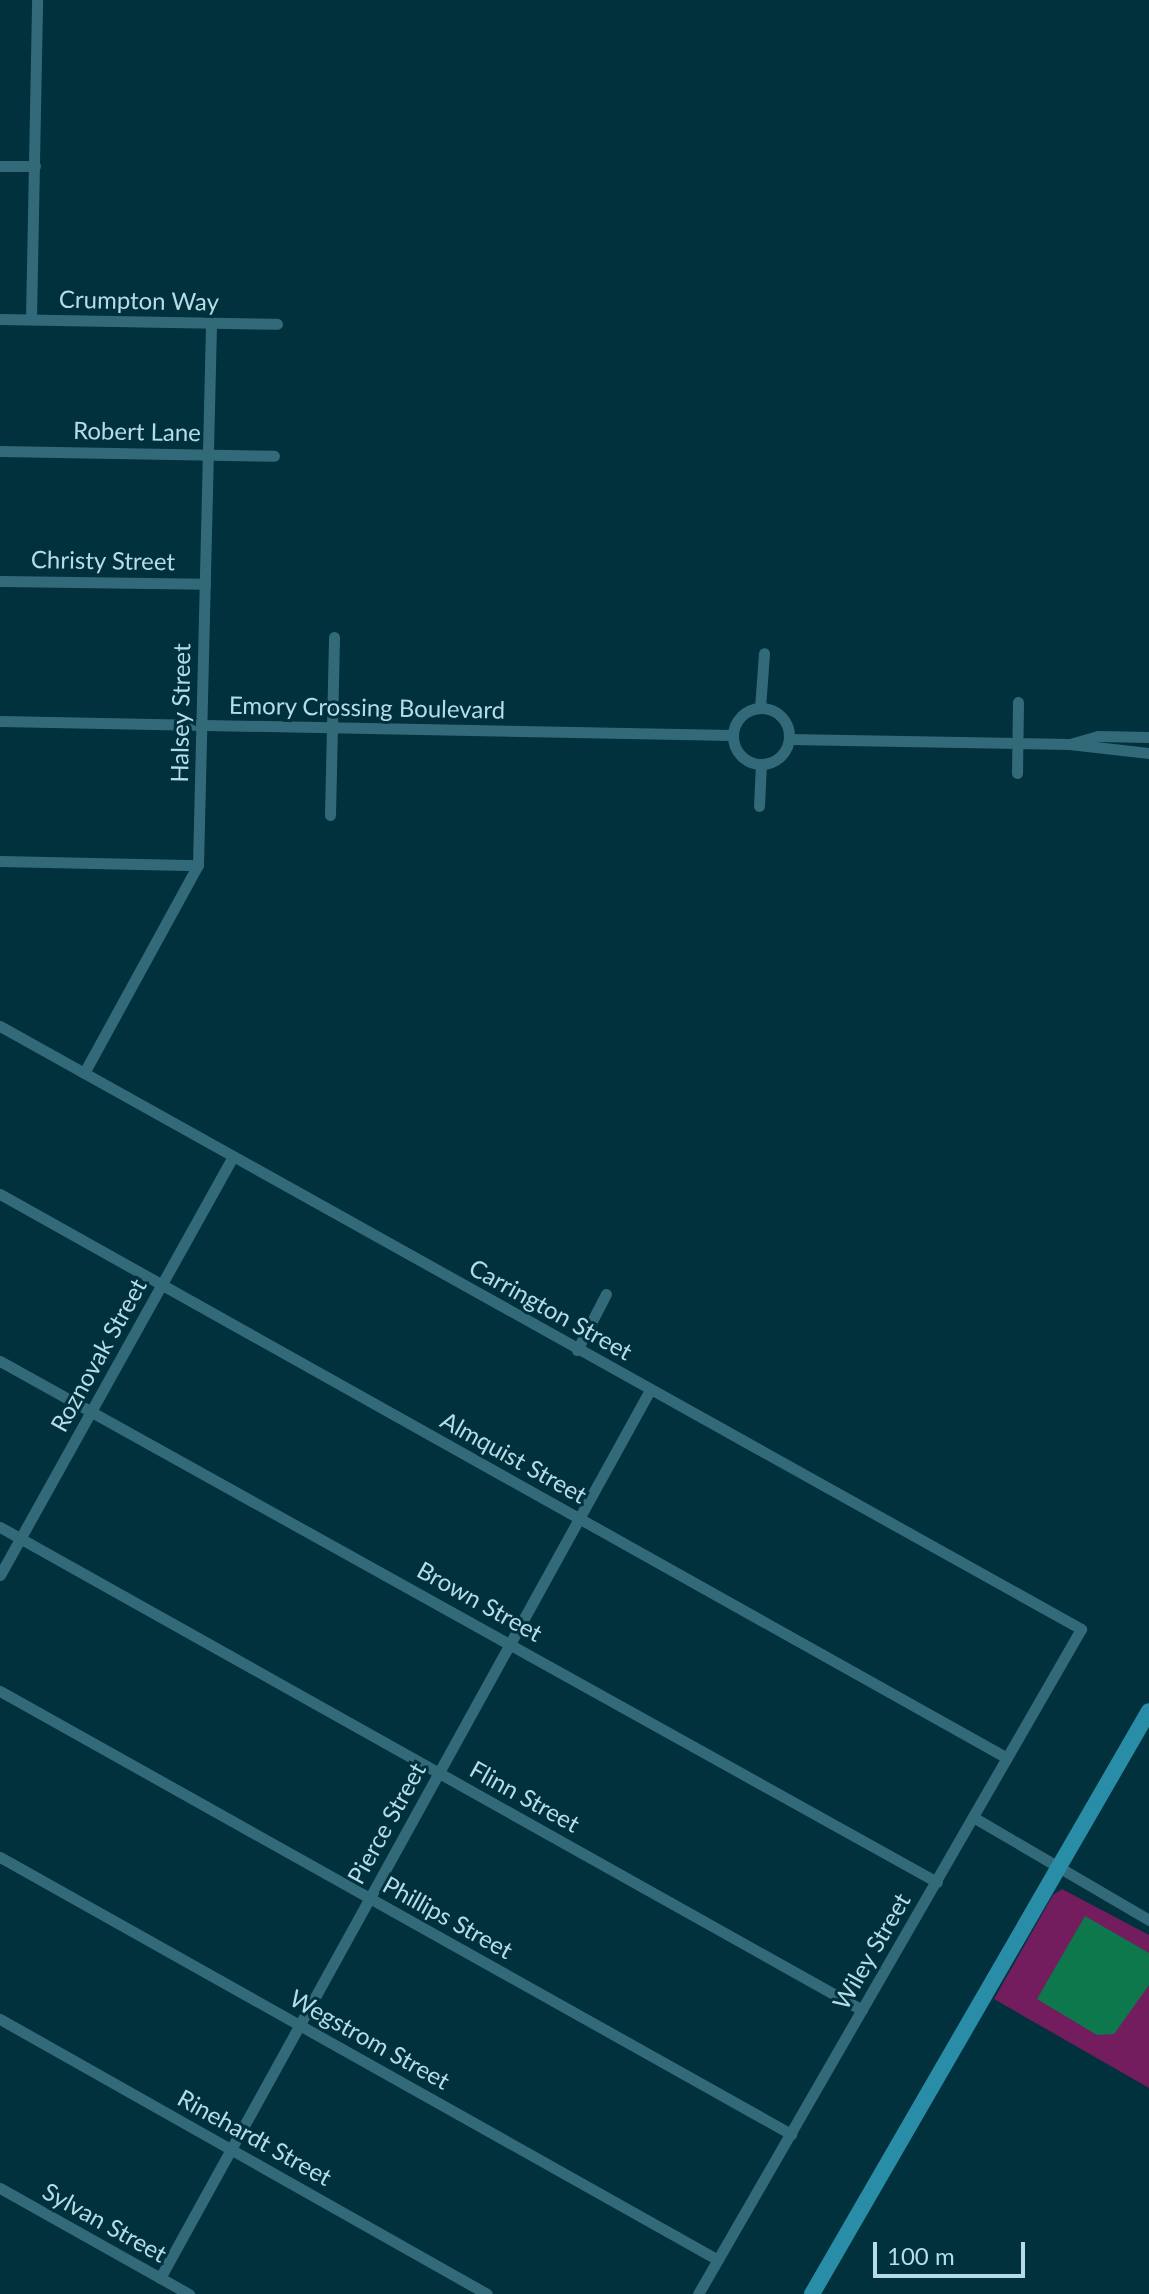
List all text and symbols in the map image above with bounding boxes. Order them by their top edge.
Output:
street label: Crumpton Way [59,284,219,316]
street label: Robert Lane [73,415,201,447]
street label: Christy Street [30,544,176,576]
street label: Halsey Street [164,643,196,783]
street label: Emory Crossing Boulevard [228,690,506,724]
street label: Carrington Street [464,1252,638,1366]
street label: Roznovak Street [44,1273,152,1437]
street label: Almquist Street [436,1405,592,1509]
street label: Brown Street [412,1555,548,1647]
street label: Flinn Street [465,1754,585,1838]
street label: Pierce Street [341,1757,431,1889]
street label: Phillips Street [378,1870,518,1964]
street label: Wiley Street [826,1887,916,2015]
street label: Wegstrom Street [285,1983,455,2095]
street label: Rinehardt Street [173,2083,337,2191]
street label: Sylvan Street [38,2176,172,2268]
scale bar [877,2226,1029,2276]
text: 100 m [887,2241,955,2270]

